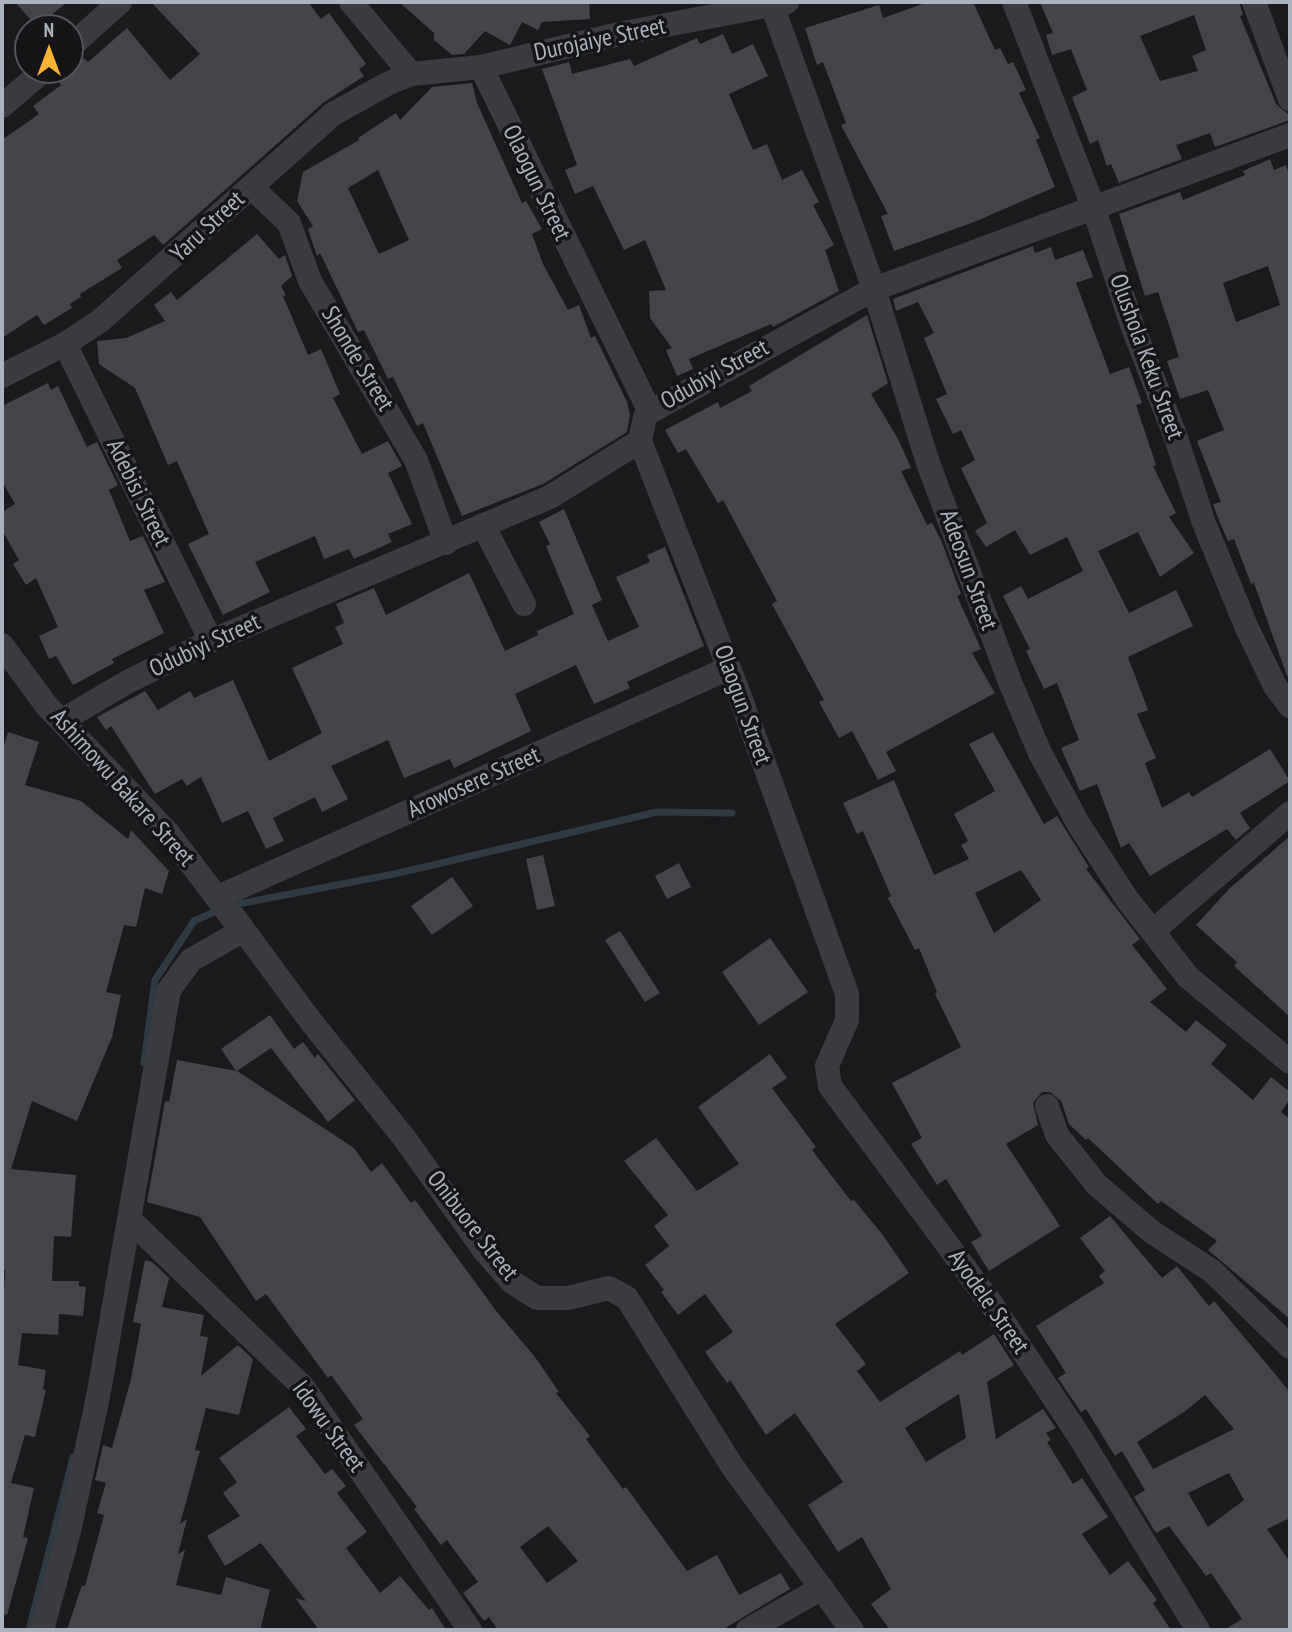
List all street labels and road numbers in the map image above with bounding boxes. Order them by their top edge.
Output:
street label: Durojaiye Street [532,12,668,68]
street label: Olaogun Street [496,121,576,245]
street label: Yaru Street [165,185,251,269]
street label: Olushola Keku Street [1103,270,1189,444]
street label: Shonde Street [315,302,399,416]
street label: Odubiyi Street [656,334,774,416]
street label: Adebisi Street [100,435,176,551]
street label: Adeosun Street [933,506,1003,634]
street label: Odubiyi Street [145,608,265,684]
street label: Olaogun Street [707,641,777,769]
street label: Ashimowu Bakare Street [44,703,200,873]
street label: Arowosere Street [403,741,545,825]
street label: Onibuore Street [420,1165,524,1287]
street label: Ayodele Street [942,1244,1034,1360]
street label: Idowu Street [285,1376,371,1478]

